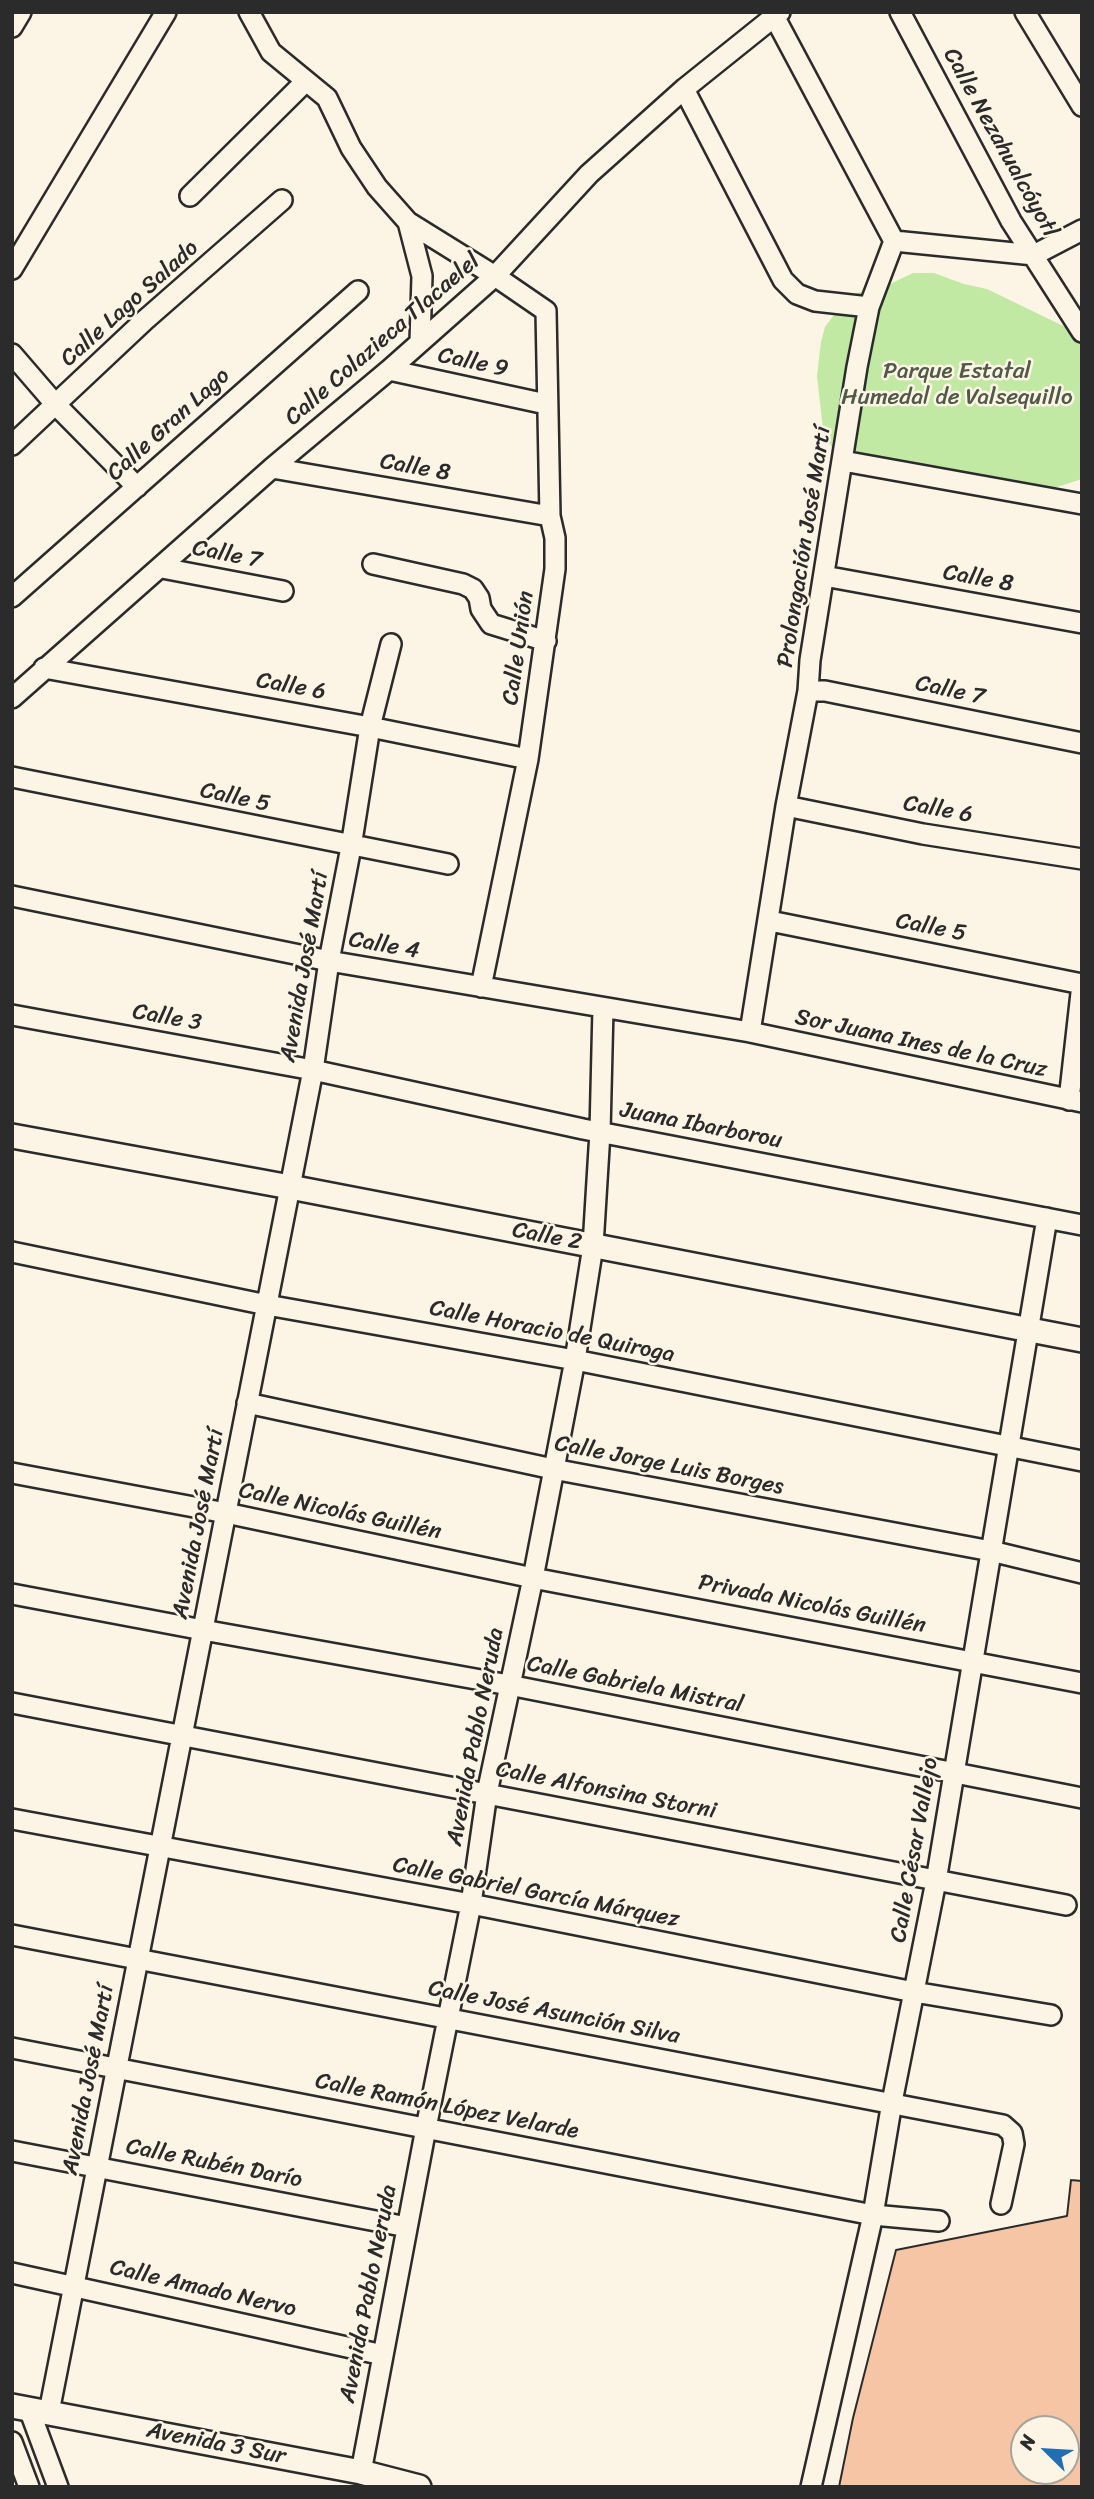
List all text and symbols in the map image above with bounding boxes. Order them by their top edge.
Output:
street label: Calle Nezahualcóyotl [937,44,1063,242]
street label: Calle Lago Salado [55,235,205,373]
street label: Calle Colazieca Tlacaelel [280,248,486,432]
street label: Calle 9 [435,342,511,384]
park label: Parque Estatal Humedal de Valsequillo [841,358,1073,412]
street label: Calle Gran Lago [102,363,236,487]
street label: Prolongación José Martí [772,424,838,670]
street label: Calle 8 [378,448,452,488]
street label: Calle 7 [190,535,264,575]
street label: Calle 8 [941,559,1015,599]
street label: Calle Unión [497,589,541,707]
street label: Calle 6 [254,667,328,707]
street label: Calle 7 [913,670,987,712]
street label: Calle 5 [197,777,273,819]
street label: Calle 6 [901,790,975,830]
street label: Avenida José Martí [275,870,335,1064]
street label: Calle 5 [894,908,968,948]
street label: Calle 4 [347,926,421,966]
street label: Calle 3 [130,998,204,1038]
street label: Sor Juana Ines de la Cruz [792,1004,1050,1084]
street label: Juana Ibarborou [618,1097,784,1155]
street label: Calle 2 [510,1217,584,1257]
street label: Calle Horacio de Quiroga [427,1295,677,1369]
street label: Avenida José Martí [167,1427,231,1621]
street label: Calle Jorge Luis Borges [552,1430,786,1502]
street label: Calle Nicolás Guillén [236,1477,444,1547]
street label: Privada Nicolás Guillén [696,1569,928,1641]
street label: Avenida Pablo Neruda [441,1626,511,1848]
street label: Calle Gabriela Mistral [525,1651,745,1719]
street label: Calle César Vallejo [885,1755,945,1945]
street label: Calle Alfonsina Storni [493,1756,719,1826]
street label: Calle Gabriel García Márquez [390,1852,682,1934]
street label: Calle José Asunción Silva [426,1975,682,2051]
street label: Avenida José Martí [57,1983,121,2177]
street label: Calle Ramón López Velarde [313,2068,581,2146]
street label: Calle Rubén Darío [124,2133,304,2195]
street label: Avenida Pablo Neruda [334,2183,404,2405]
street label: Calle Amado Nervo [107,2254,299,2324]
north arrow [1010,2415,1080,2485]
street label: Avenida 3 Sur [144,2417,288,2471]
text: N [1009,2429,1045,2455]

